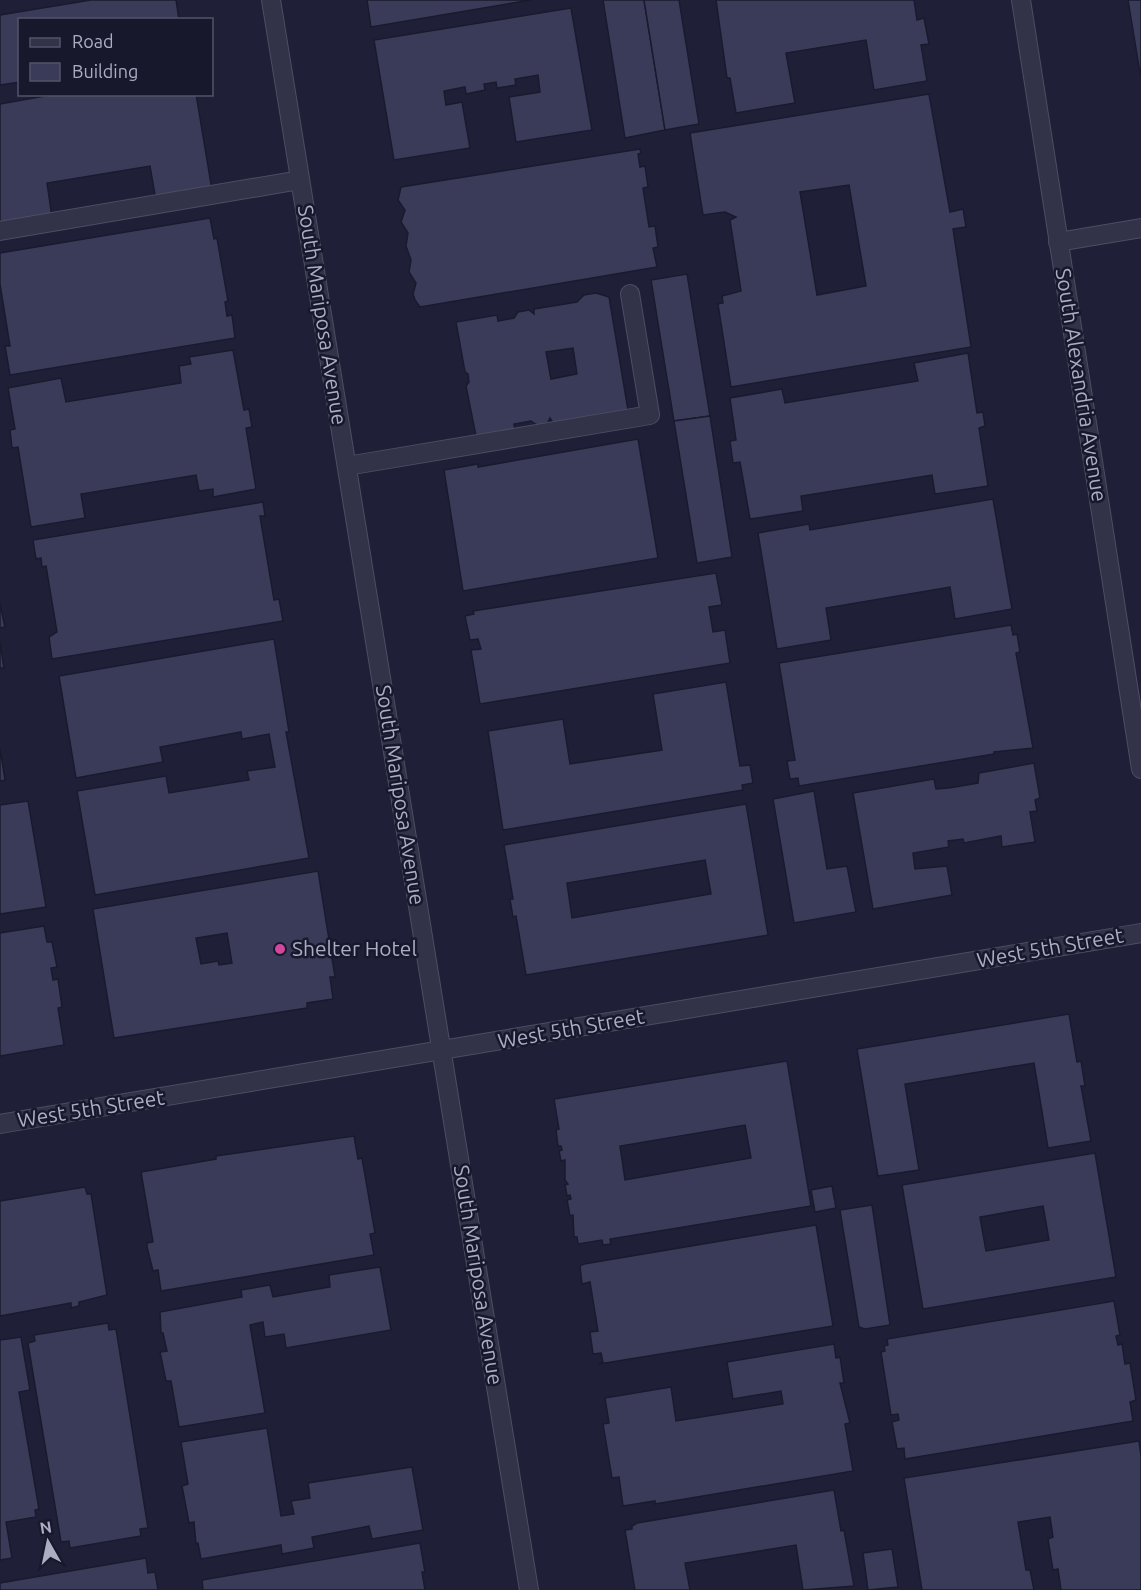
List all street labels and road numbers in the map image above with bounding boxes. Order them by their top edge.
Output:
street label: South Mariposa Avenue [294,203,352,427]
street label: South Alexandria Avenue [1052,266,1112,503]
street label: South Mariposa Avenue [372,683,430,907]
street label: West 5th Street [975,922,1125,972]
street label: West 5th Street [496,1003,646,1053]
street label: West 5th Street [16,1085,166,1131]
street label: South Mariposa Avenue [450,1163,508,1387]

